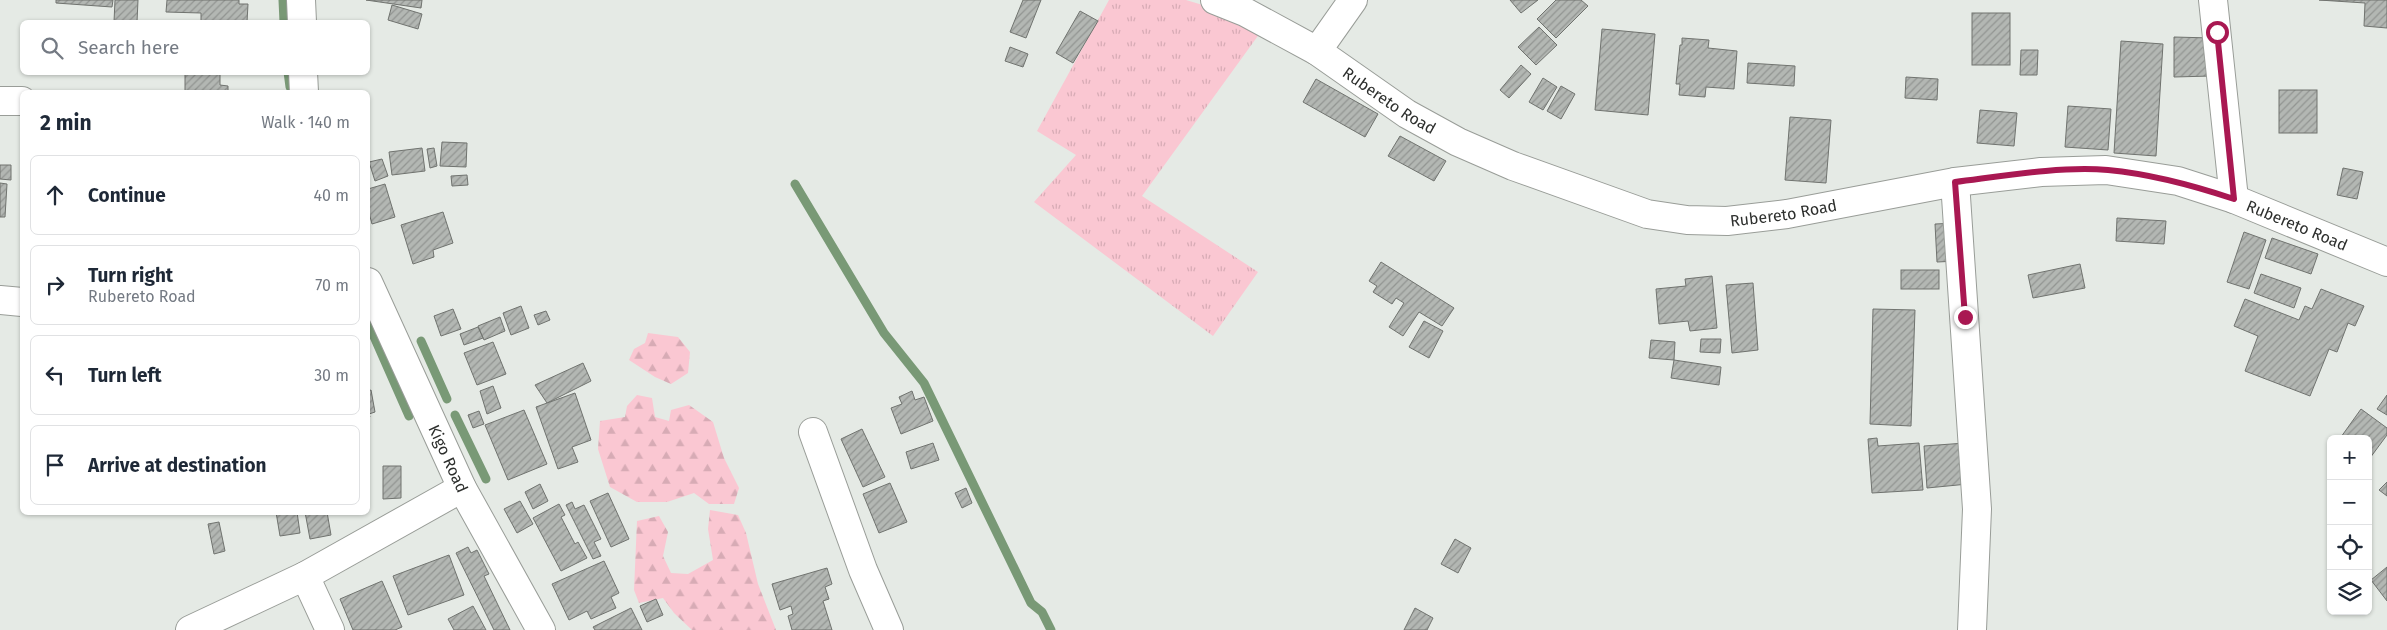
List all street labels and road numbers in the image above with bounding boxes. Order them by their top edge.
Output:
street label: Rubereto Road [1339,63,1439,138]
street label: Rubereto Road [1729,196,1838,231]
street label: Rubereto Road [2243,196,2350,255]
street label: Kigo Road [424,422,472,496]

